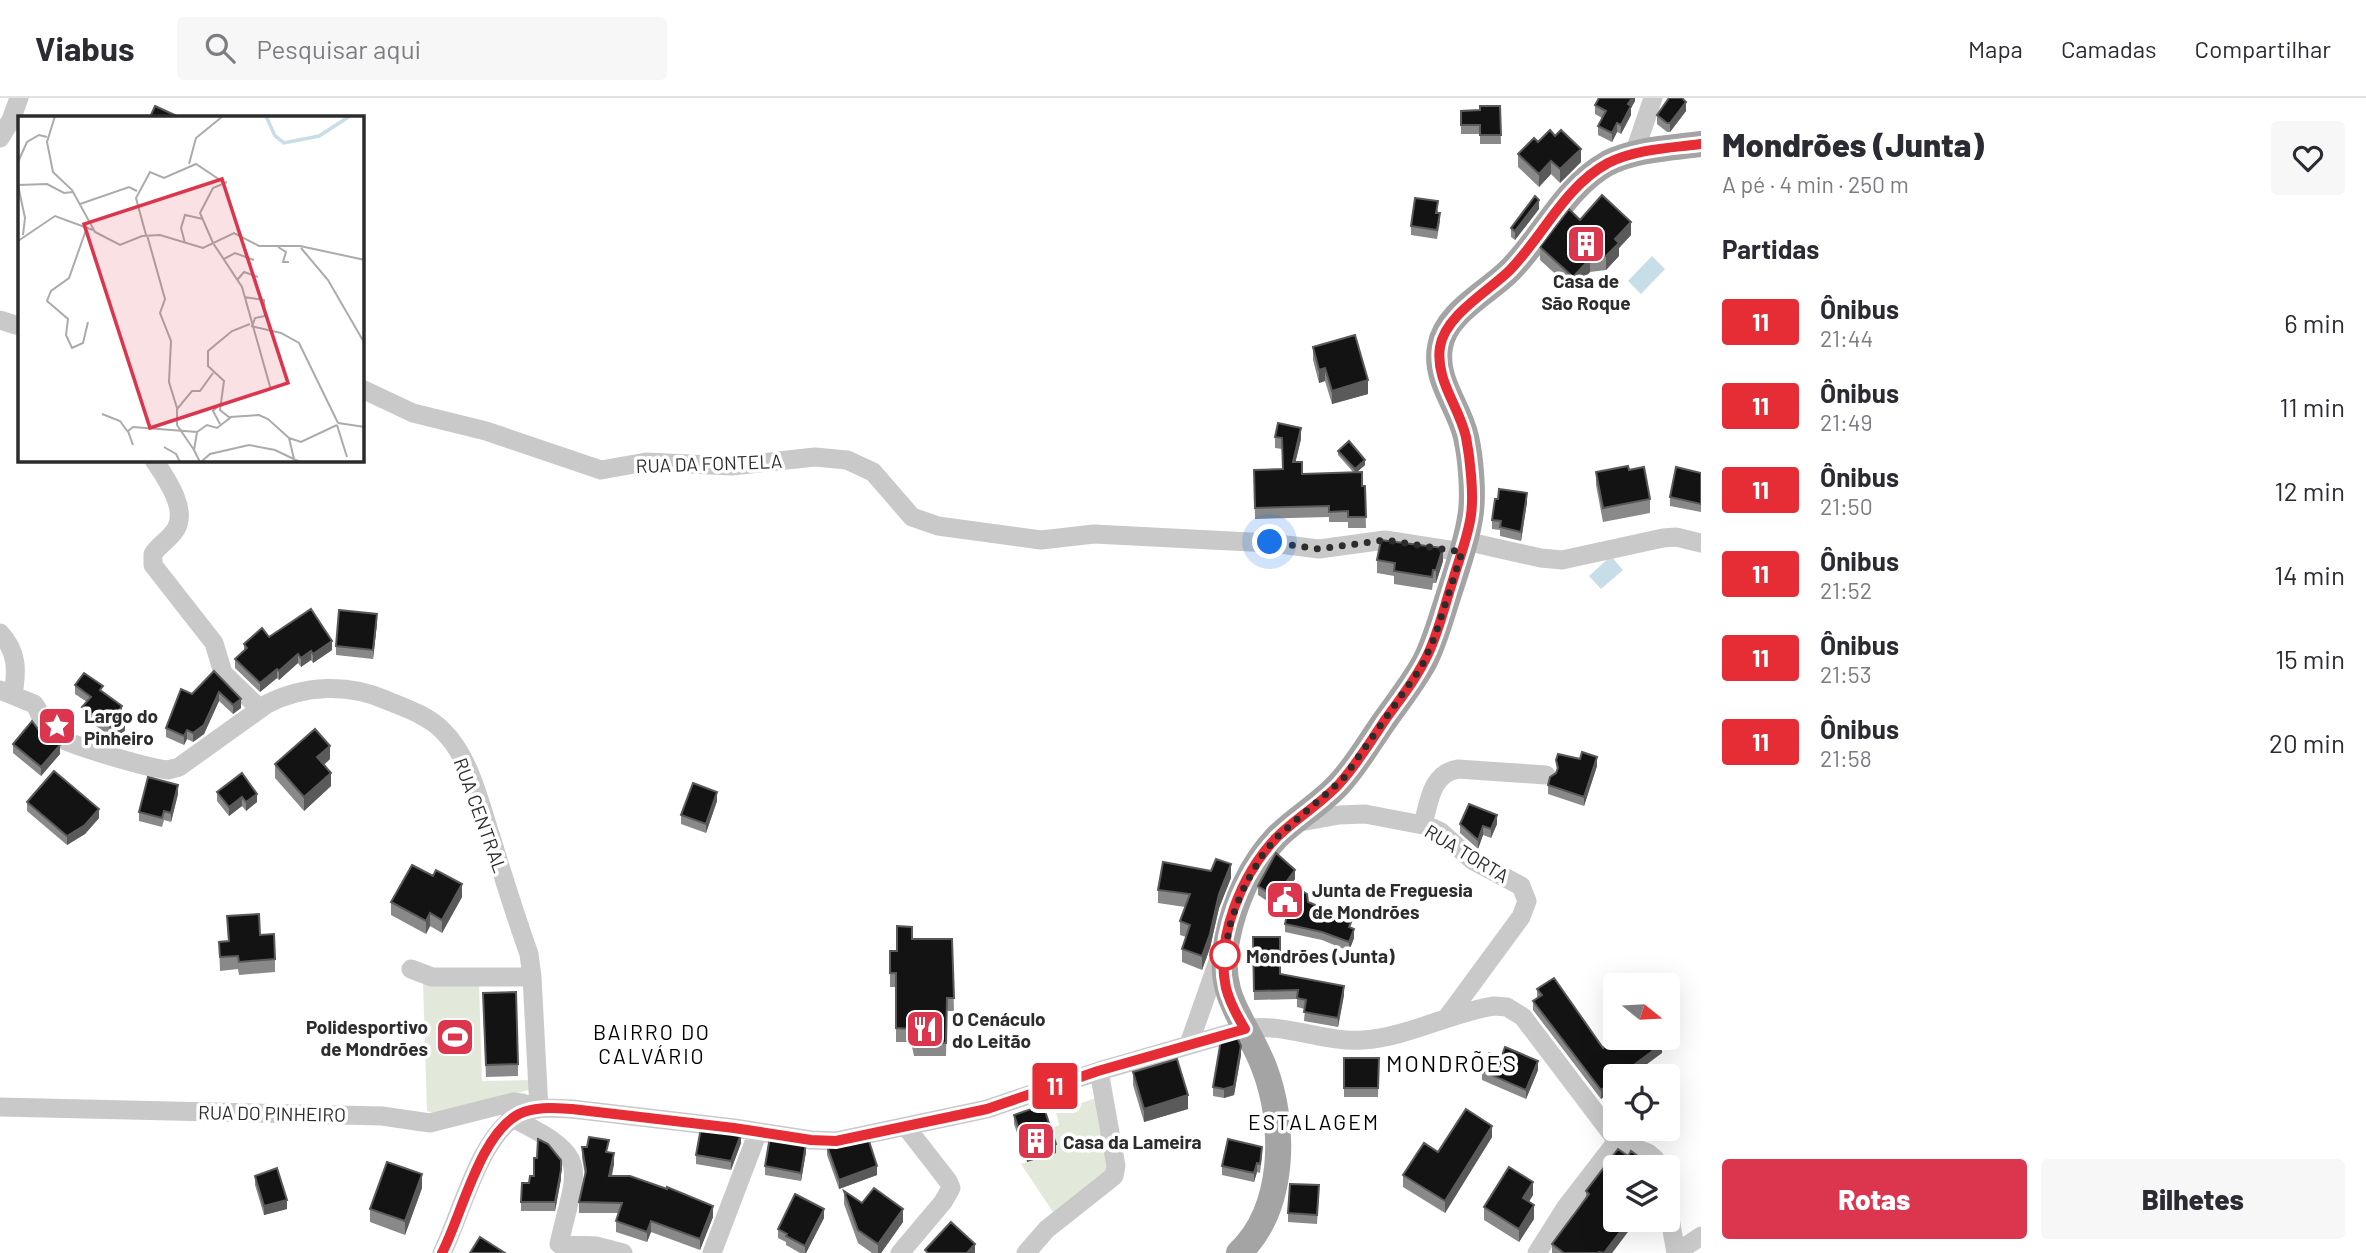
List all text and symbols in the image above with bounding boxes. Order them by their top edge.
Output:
search box [177,17,667,80]
text: Viabus [35,28,135,68]
icon: search [201,29,239,67]
text: Pesquisar aqui [257,33,421,64]
text: Mapa [1968,34,2023,63]
text: Camadas [2061,34,2157,63]
text: Compartilhar [2195,34,2331,63]
inset map [18,116,364,462]
button: heart [2271,121,2345,195]
text: Mondrões (Junta) [1722,124,1984,164]
text: A pé · 4 min · 250 m [1722,170,1909,198]
building icon: Casa de São Roque [1565,223,1607,265]
text: Partidas [1722,233,1819,264]
place label: Casa de São Roque [1541,269,1631,314]
text: Ônibus [1820,293,1899,324]
text: 11 [1752,307,1769,336]
text: 6 min [2284,307,2345,338]
text: 21:44 [1820,324,1873,352]
text: Ônibus [1820,377,1899,408]
text: 11 [1752,391,1769,420]
text: 11 min [2279,391,2345,422]
text: 21:49 [1820,408,1873,436]
street label: RUA DA FONTELA [635,449,783,477]
text: Ônibus [1820,461,1899,492]
text: 11 [1752,475,1769,504]
text: 12 min [2275,475,2345,506]
text: 21:50 [1820,492,1873,520]
your location [1252,524,1287,559]
text: Ônibus [1820,545,1899,576]
text: 11 [1752,559,1769,588]
text: 14 min [2274,559,2345,590]
text: 21:52 [1820,576,1872,604]
text: Ônibus [1820,629,1899,660]
text: 11 [1752,643,1769,672]
text: 15 min [2275,643,2345,674]
text: 21:53 [1820,660,1872,688]
place label: Largo do Pinheiro [84,704,158,749]
place icon: Largo do Pinheiro [36,705,78,747]
text: Ônibus [1820,713,1899,744]
text: 11 [1752,727,1769,756]
text: 20 min [2269,727,2345,758]
text: 21:58 [1820,744,1872,772]
street label: RUA CENTRAL [450,754,512,876]
street label: RUA TORTA [1421,819,1513,887]
place label: Junta de Freguesia de Mondrões [1312,878,1473,923]
public building icon: Junta de Freguesia de Mondrões [1264,879,1306,921]
marker: Mondrões (Junta) [1210,940,1240,970]
place label: Mondrões (Junta) [1246,944,1395,967]
north arrow [1603,973,1680,1050]
map controls [1603,973,1680,1232]
place label: O Cenáculo do Leitão [952,1007,1046,1052]
restaurant icon: O Cenáculo do Leitão [904,1008,946,1050]
place label: Polidesportivo de Mondrões [306,1015,428,1060]
sports icon: Polidesportivo de Mondrões [434,1016,476,1058]
district label: BAIRRO DO CALVÁRIO [593,1019,711,1068]
district label: MONDRÕES [1386,1049,1518,1077]
line badge: 11 [1024,1063,1086,1109]
button: locate [1603,1064,1680,1141]
text: 11 [1046,1071,1064,1100]
street label: RUA DO PINHEIRO [198,1100,346,1126]
district label: ESTALAGEM [1248,1109,1380,1134]
building icon: Casa da Lameira [1015,1120,1057,1162]
place label: Casa da Lameira [1063,1130,1202,1153]
button: layers [1603,1155,1680,1232]
button: Rotas [1722,1159,2027,1239]
button: Bilhetes [2041,1159,2345,1239]

